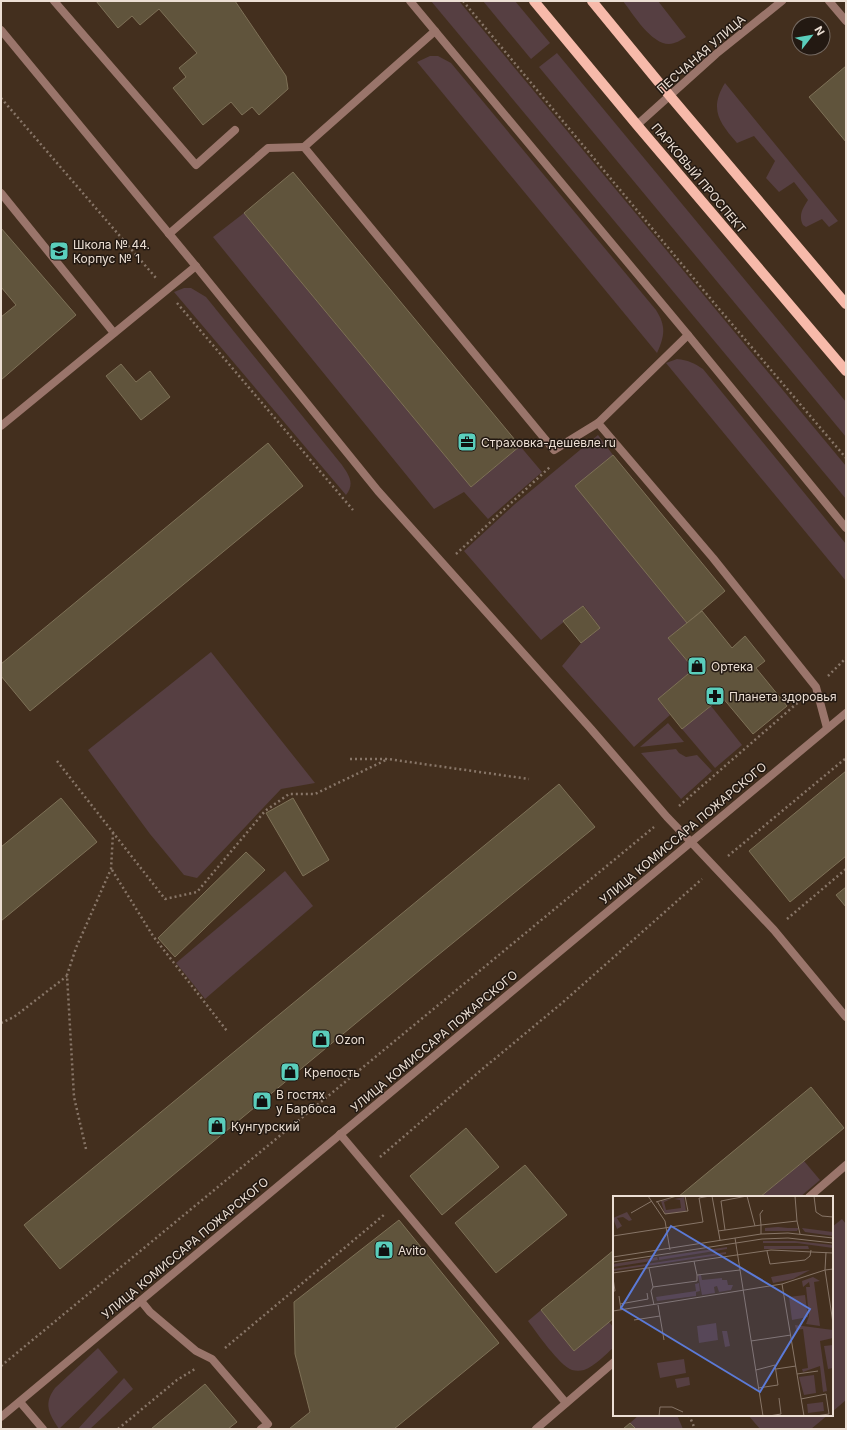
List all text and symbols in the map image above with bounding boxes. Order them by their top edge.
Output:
street label: ПЕСЧАНАЯ УЛИЦА [654,11,748,97]
north arrow [791,16,831,56]
text: N [811,24,828,38]
street label: ПАРКОВЫЙ ПРОСПЕКТ [649,120,750,236]
place label: Школа № 44. Корпус № 1 [73,237,150,266]
school or university icon: Школа № 44. Корпус № 1 [48,240,70,262]
office icon: Страховка-дешевле.ru [456,431,478,453]
place label: Страховка-дешевле.ru [481,435,616,450]
shop icon: Ортека [686,655,708,677]
place label: Ортека [711,659,753,674]
pharmacy icon: Планета здоровья [704,685,726,707]
place label: Планета здоровья [729,689,837,704]
street label: УЛИЦА КОМИССАРА ПОЖАРСКОГО [597,759,769,907]
street label: УЛИЦА КОМИССАРА ПОЖАРСКОГО [348,967,520,1115]
shop icon: Ozon [310,1028,332,1050]
place label: Ozon [335,1032,365,1047]
shop icon: Крепость [279,1061,301,1083]
place label: Крепость [304,1065,360,1080]
place label: В гостях у Барбоса [276,1087,336,1116]
shop icon: В гостях у Барбоса [251,1090,273,1112]
shop icon: Кунгурский [206,1115,228,1137]
place label: Кунгурский [231,1119,300,1134]
street label: УЛИЦА КОМИССАРА ПОЖАРСКОГО [99,1174,271,1322]
inset map [613,1196,833,1416]
shop icon: Avito [373,1239,395,1261]
place label: Avito [398,1243,426,1258]

